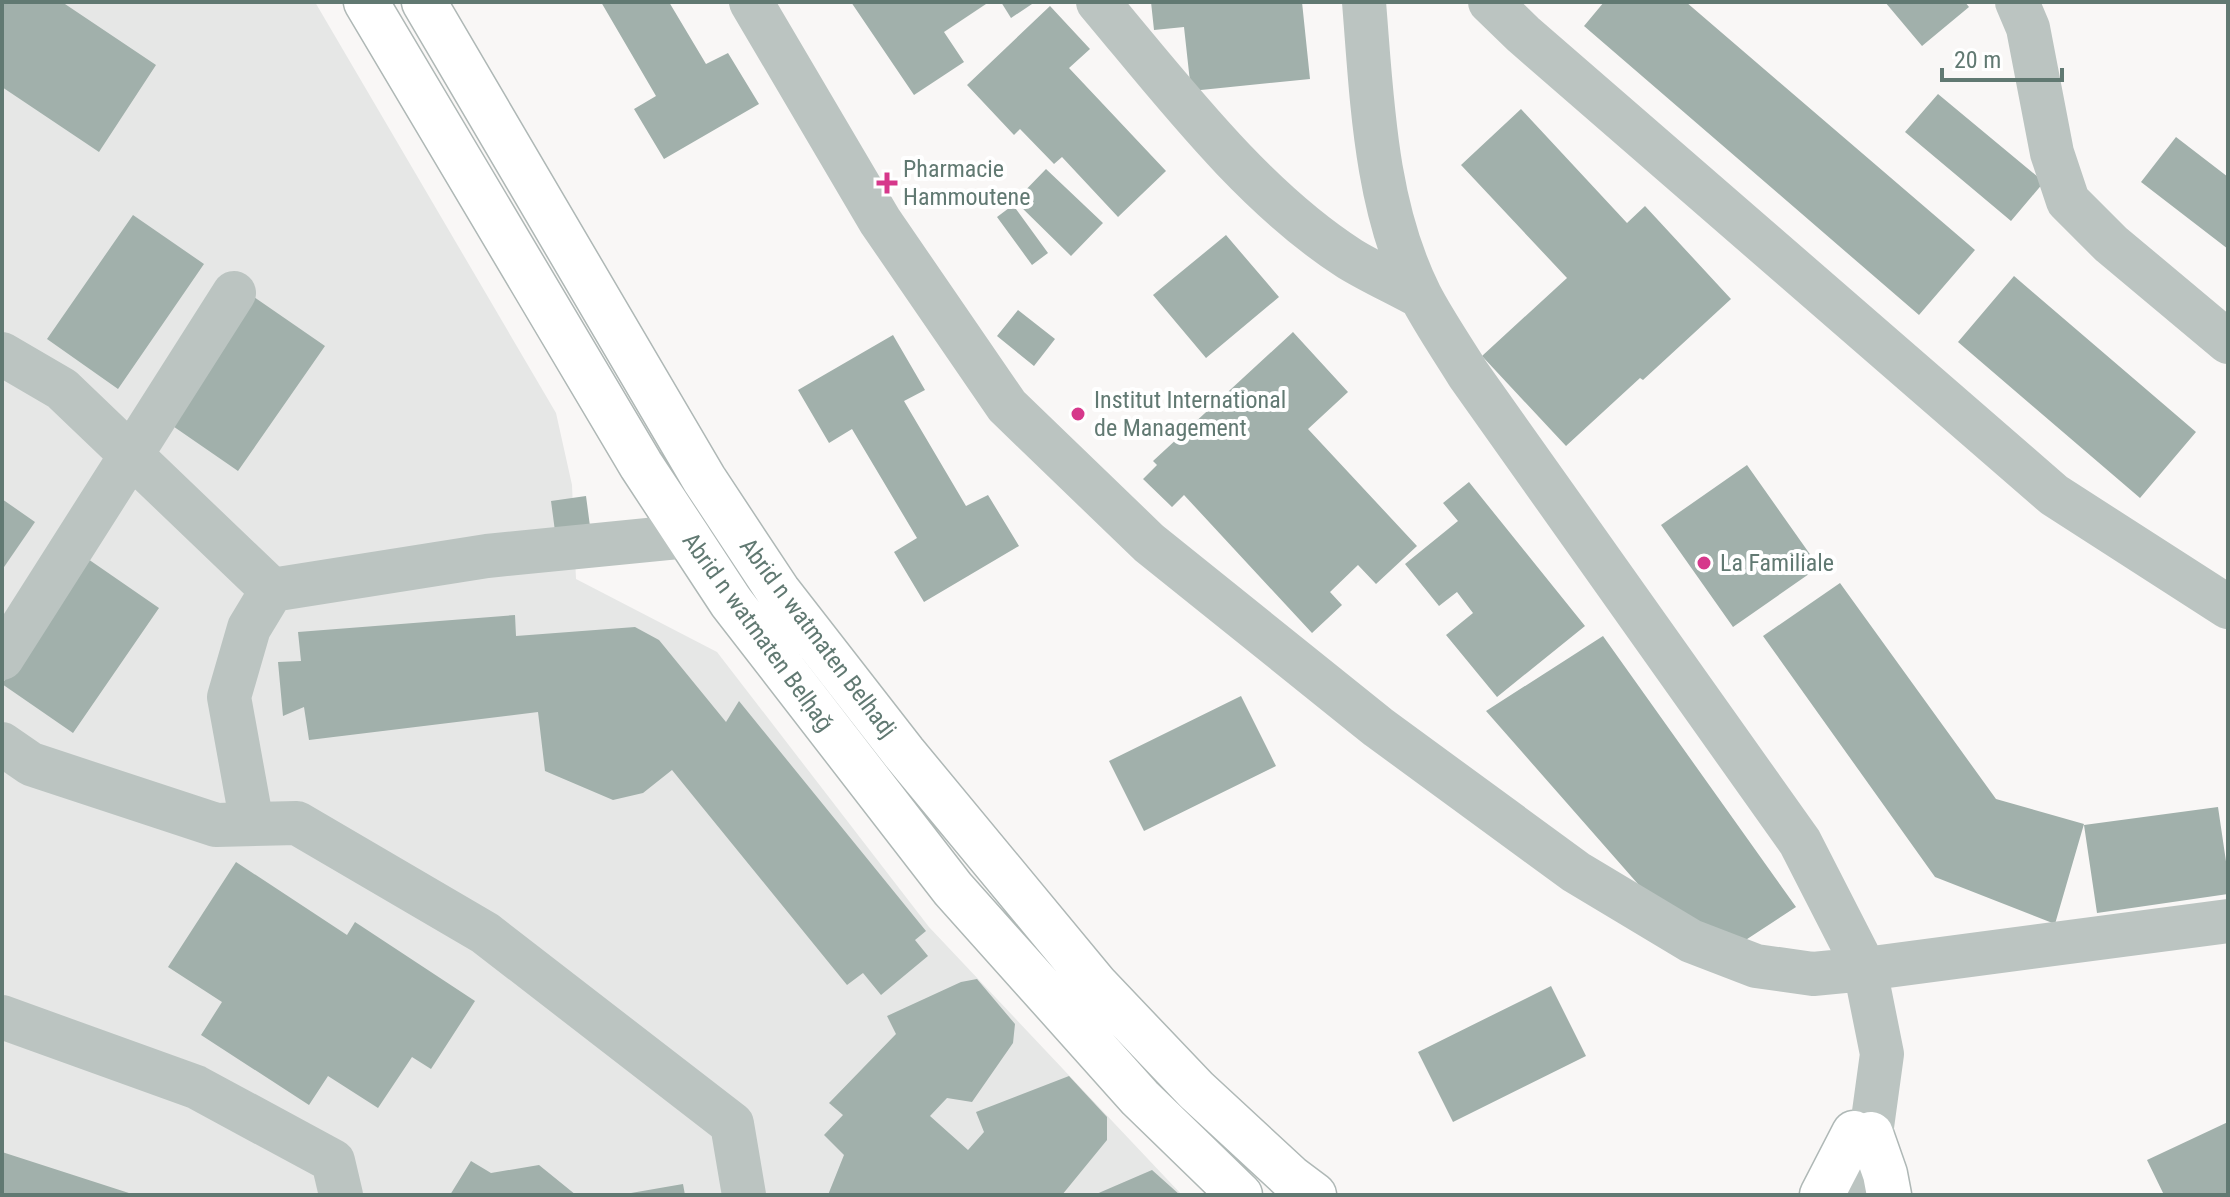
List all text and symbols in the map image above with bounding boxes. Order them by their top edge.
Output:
scale bar [1942,32,2062,82]
text: 20 m [1954,46,2001,74]
place label: Pharmacie Hammoutene [903,155,1030,211]
marker: Pharmacie Hammoutene [878,174,896,192]
place label: Institut International de Management [1094,386,1286,442]
marker: Institut International de Management [1069,405,1087,423]
street label: Abrid n watmaten Belḥaǧ [677,527,839,737]
street label: Abrid n watmaten Belhadj [734,533,902,743]
place label: La Familiale [1720,549,1834,577]
marker: La Familiale [1695,554,1713,572]

